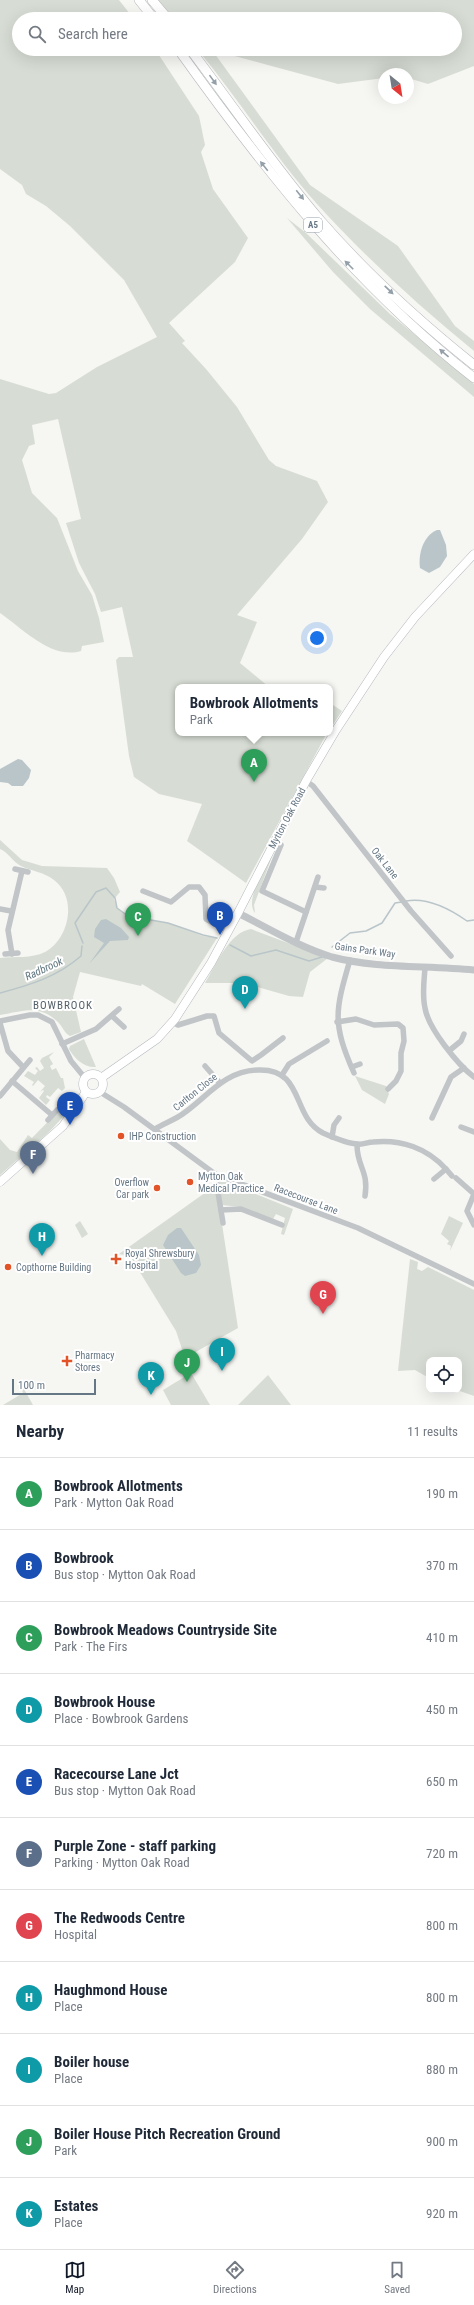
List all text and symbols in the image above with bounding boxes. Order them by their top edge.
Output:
search box [12,12,462,56]
icon: search [26,23,48,45]
text: Search here [58,25,128,43]
north arrow [378,68,414,104]
one-way arrow [209,75,218,86]
one-way arrow [260,160,269,171]
one-way arrow [296,190,305,201]
road number: A5 [304,218,322,232]
one-way arrow [344,260,354,270]
one-way arrow [384,285,394,295]
one-way arrow [438,349,449,358]
your location [307,628,327,648]
popup [175,684,333,736]
text: Bowbrook Allotments [190,694,318,712]
text: Park [190,712,213,727]
pin: A [241,749,267,782]
street label: Mytton Oak Road [266,786,308,850]
street label: Oak Lane [369,845,401,881]
pin: B [207,902,233,935]
pin: C [125,903,151,936]
street label: Gains Park Way [334,940,396,960]
water label: Radbrook [23,955,65,983]
pin: D [232,976,258,1009]
district label: BOWBROOK [33,999,93,1012]
street label: Carlton Close [171,1071,219,1113]
pin: E [57,1092,83,1125]
marker: IHP Construction [116,1131,126,1141]
place label: IHP Construction [129,1131,196,1142]
pin: F [20,1141,46,1174]
place label: Mytton Oak Medical Practice [198,1171,264,1194]
place label: Overflow Car park [114,1177,149,1200]
marker: Mytton Oak Medical Practice [185,1177,195,1187]
street label: Racecourse Lane [272,1182,340,1216]
marker: Overflow Car park [152,1183,162,1193]
pin: H [29,1223,55,1256]
place label: Royal Shrewsbury Hospital [125,1248,195,1271]
marker: Royal Shrewsbury Hospital [110,1253,122,1265]
marker: Copthorne Building [3,1262,13,1272]
place label: Copthorne Building [16,1262,91,1273]
pin: G [310,1281,336,1314]
pin: I [209,1338,235,1371]
pin: J [174,1349,200,1382]
place label: Pharmacy Stores [75,1350,114,1373]
marker: Pharmacy Stores [62,1356,72,1366]
map controls [426,1357,462,1393]
button: locate [426,1357,462,1393]
pin: K [138,1362,164,1395]
scale bar [12,1377,96,1396]
text: 100 m [18,1379,45,1392]
text: Nearby [16,1421,64,1441]
text: 11 results [407,1424,458,1439]
text: Bowbrook Allotments [54,1477,183,1495]
text: A [25,1486,33,1501]
text: 190 m [426,1486,458,1501]
text: Park · Mytton Oak Road [54,1495,174,1510]
text: Bowbrook [54,1549,114,1567]
text: B [25,1558,33,1573]
text: 370 m [426,1558,458,1573]
text: Bus stop · Mytton Oak Road [54,1567,196,1582]
text: Bowbrook Meadows Countryside Site [54,1621,277,1639]
text: C [25,1630,33,1645]
text: 410 m [426,1630,458,1645]
text: Park · The Firs [54,1639,127,1654]
text: Bowbrook House [54,1693,155,1711]
text: D [25,1702,33,1717]
text: 450 m [426,1702,458,1717]
text: Place · Bowbrook Gardens [54,1711,188,1726]
text: Racecourse Lane Jct [54,1765,179,1783]
text: E [26,1774,32,1789]
text: 650 m [426,1774,458,1789]
text: Bus stop · Mytton Oak Road [54,1783,196,1798]
text: Purple Zone - staff parking [54,1837,216,1855]
text: F [26,1846,32,1861]
text: 720 m [426,1846,458,1861]
text: Parking · Mytton Oak Road [54,1855,190,1870]
text: The Redwoods Centre [54,1909,185,1927]
text: G [25,1918,33,1933]
text: 800 m [426,1918,458,1933]
text: Hospital [54,1927,97,1942]
text: Haughmond House [54,1981,167,1999]
text: H [25,1990,33,2005]
text: 800 m [426,1990,458,2005]
text: Place [54,1999,83,2014]
text: Boiler house [54,2053,129,2071]
text: I [27,2062,31,2077]
text: 880 m [426,2062,458,2077]
text: Place [54,2071,83,2086]
text: Boiler House Pitch Recreation Ground [54,2125,280,2143]
text: J [26,2134,32,2149]
text: 900 m [426,2134,458,2149]
text: Park [54,2143,77,2158]
text: Estates [54,2197,98,2215]
text: K [25,2206,33,2221]
text: 920 m [426,2206,458,2221]
text: Place [54,2215,83,2230]
tab: Map [64,2259,86,2296]
tab: Directions [213,2259,257,2296]
tab: Saved [384,2259,410,2296]

